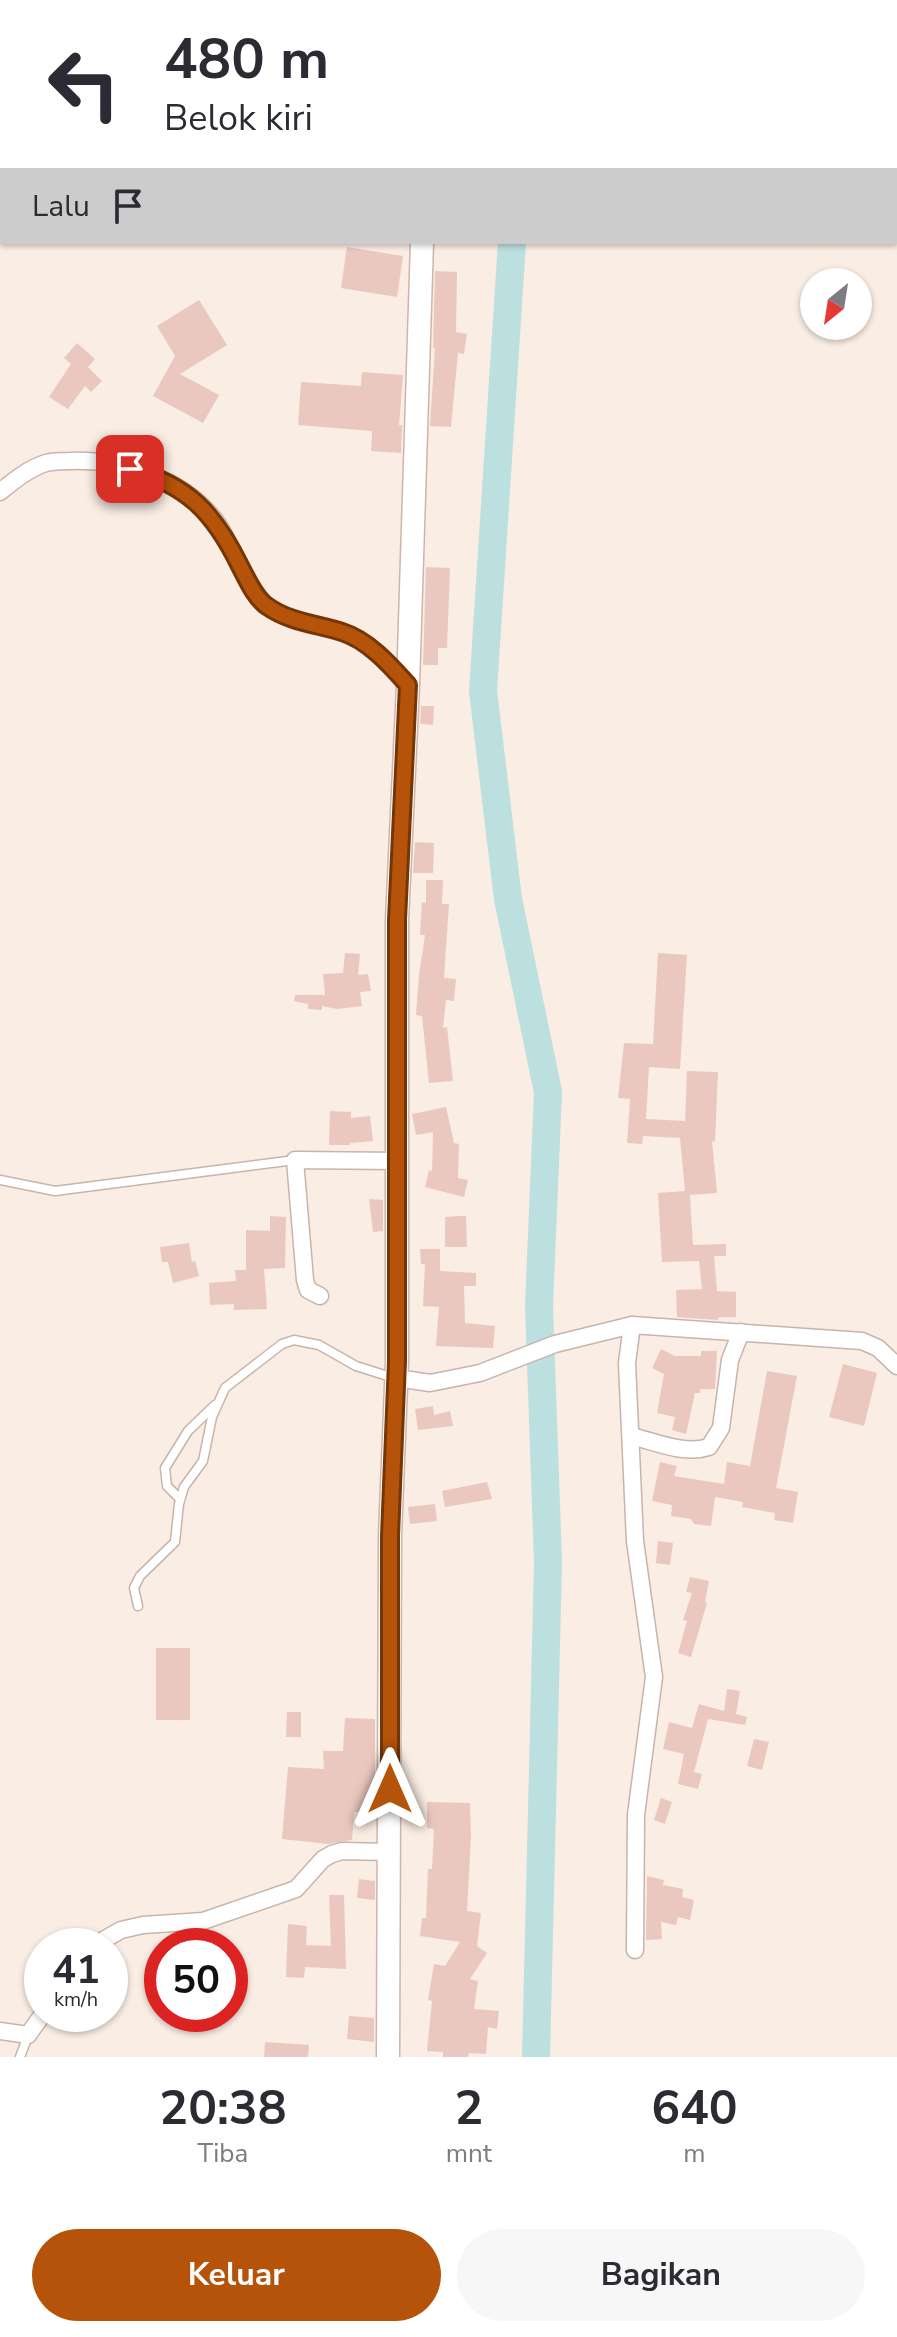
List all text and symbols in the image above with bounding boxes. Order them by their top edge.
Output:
text: 480 m [164,21,329,98]
icon: left [32,32,136,136]
text: Belok kiri [164,94,313,143]
icon: arrive [106,184,150,228]
text: Lalu [32,186,90,227]
north arrow [800,268,872,340]
map controls [800,268,872,340]
pin [96,435,164,503]
icon: arrive [108,447,152,491]
position arrow [348,1747,432,1831]
speed limit sign: 50 [144,1928,248,2032]
text: 41 [52,1943,100,1997]
text: km/h [54,1986,98,2013]
text: 20:38 [159,2075,286,2141]
text: 2 [454,2075,483,2141]
text: 640 [651,2075,738,2141]
text: Tiba [198,2136,248,2171]
text: mnt [446,2136,492,2171]
text: m [683,2136,706,2171]
button: Keluar [32,2229,441,2321]
button: Bagikan [457,2229,865,2321]

